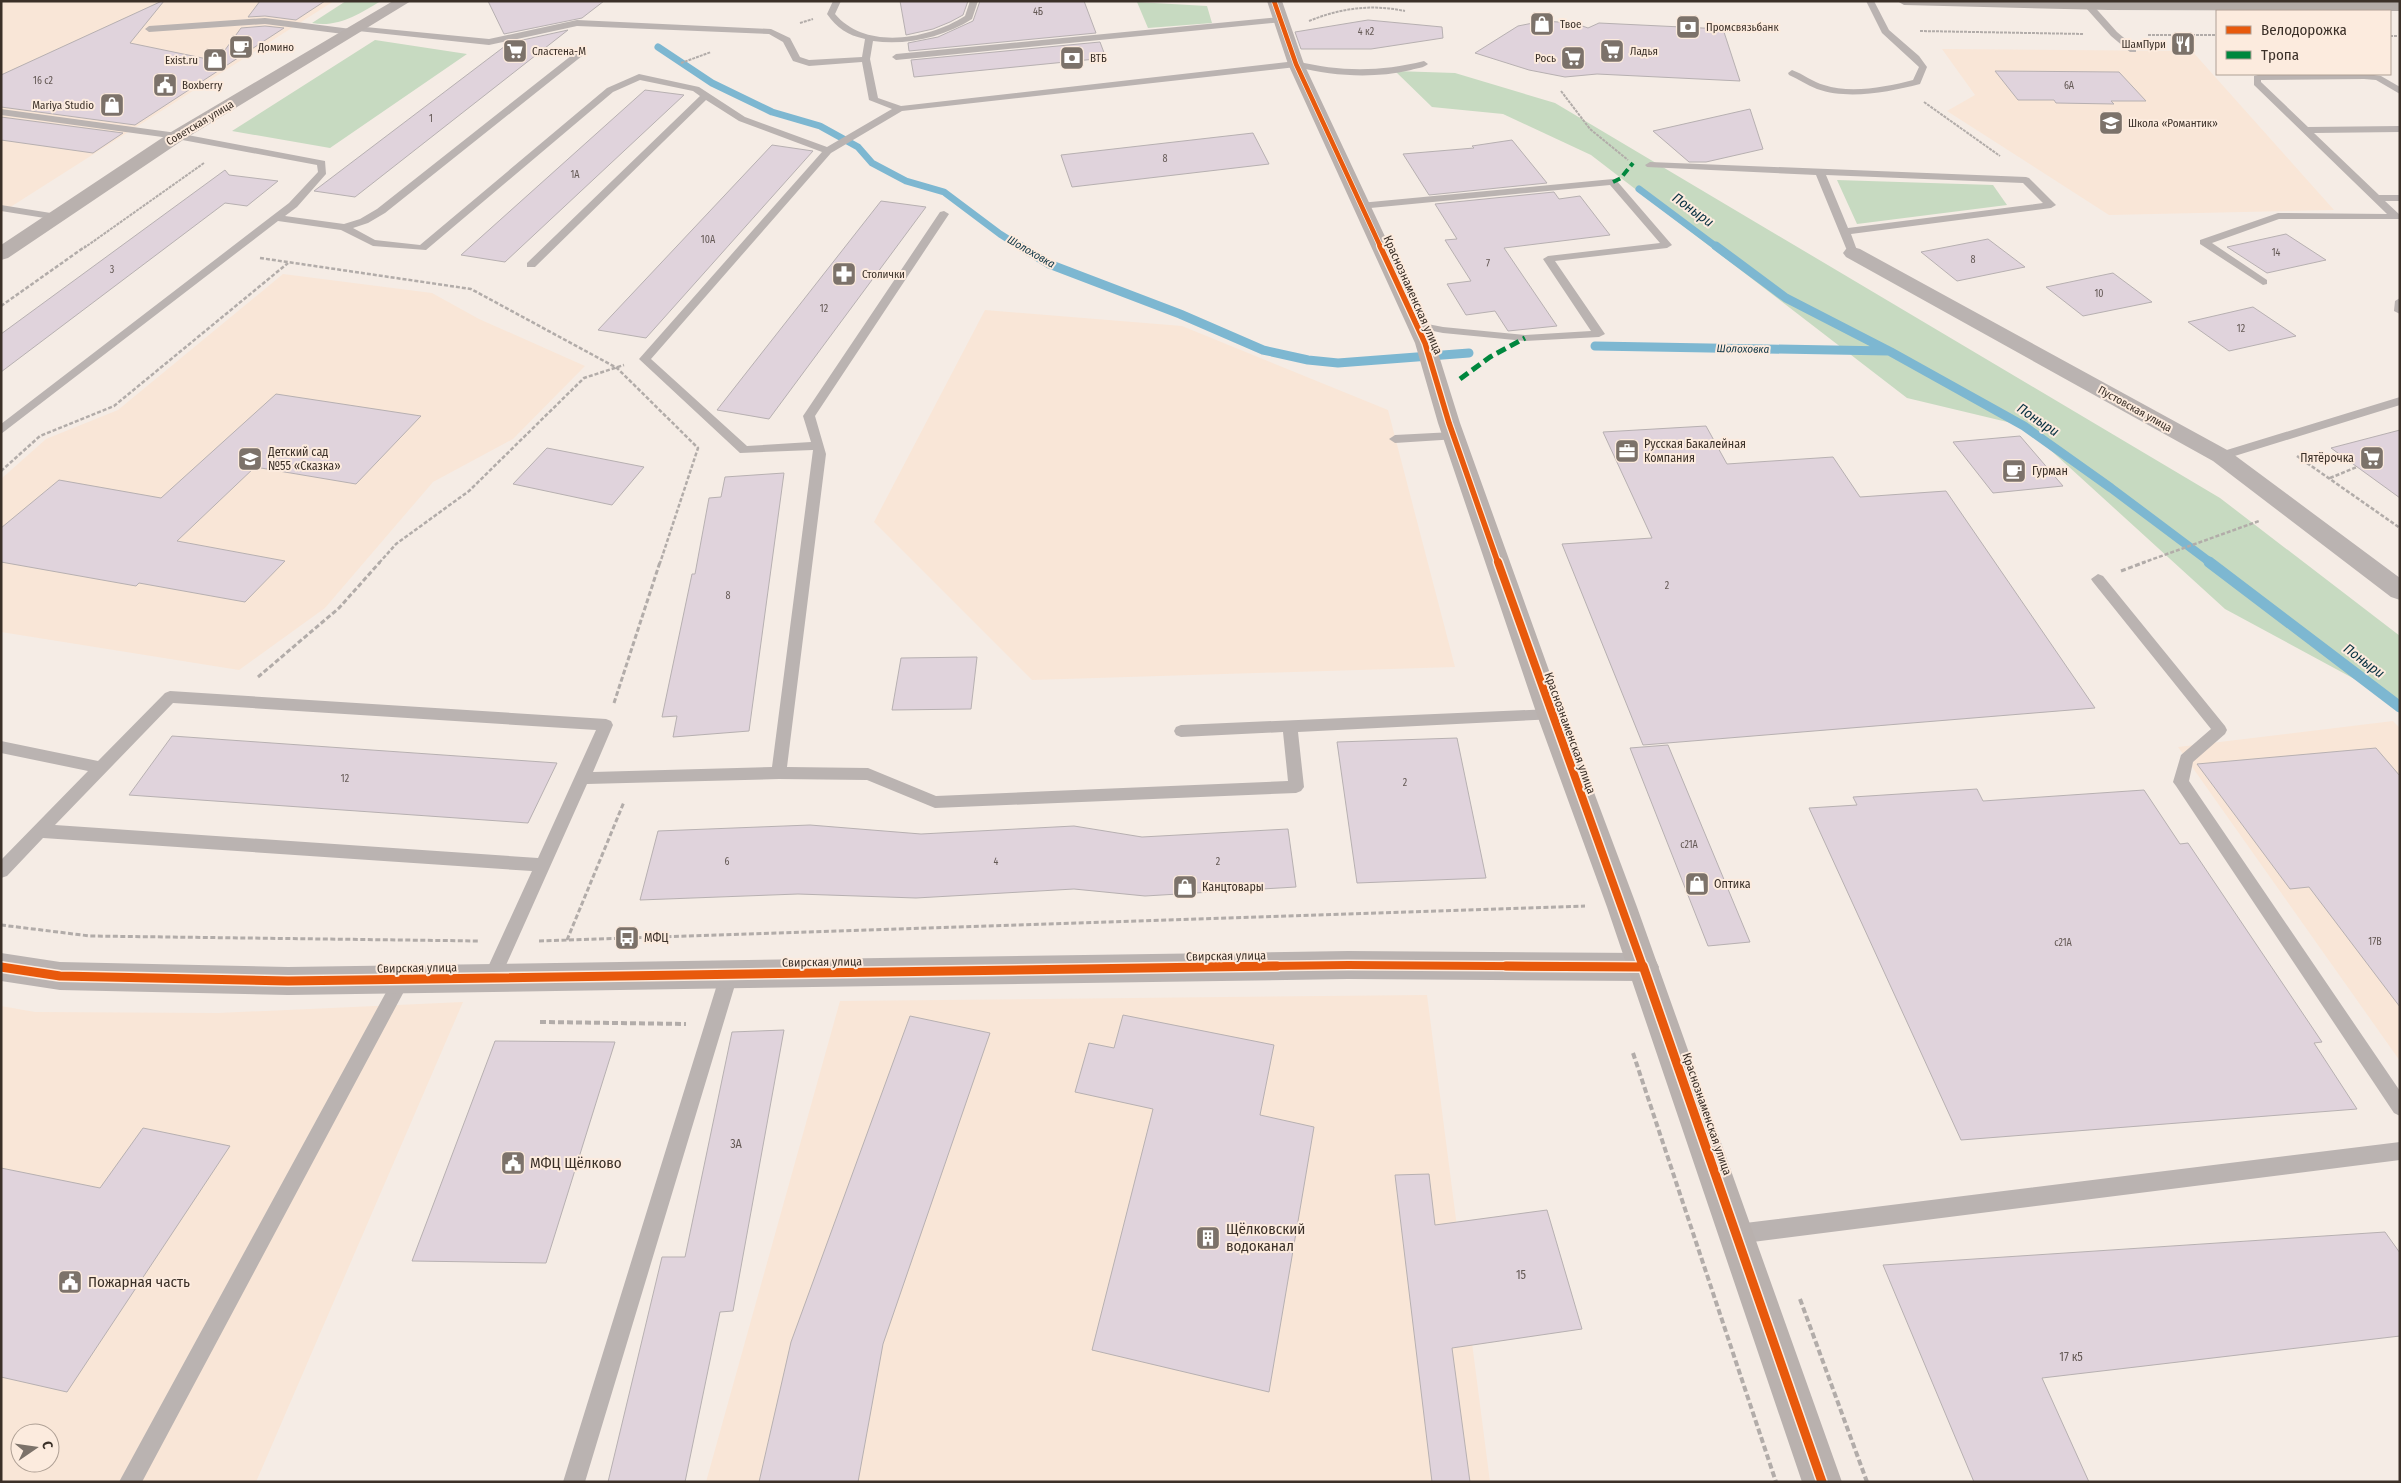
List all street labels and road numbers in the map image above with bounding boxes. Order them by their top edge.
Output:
street label: Советская улица [164,98,236,148]
street label: Краснознаменская улица [1380,233,1446,357]
street label: Пустовская улица [2096,383,2174,435]
street label: Краснознаменская улица [1541,670,1599,796]
street label: Свирская улица [1186,948,1266,964]
street label: Свирская улица [782,954,862,970]
street label: Свирская улица [377,960,457,976]
street label: Краснознаменская улица [1679,1051,1735,1177]

